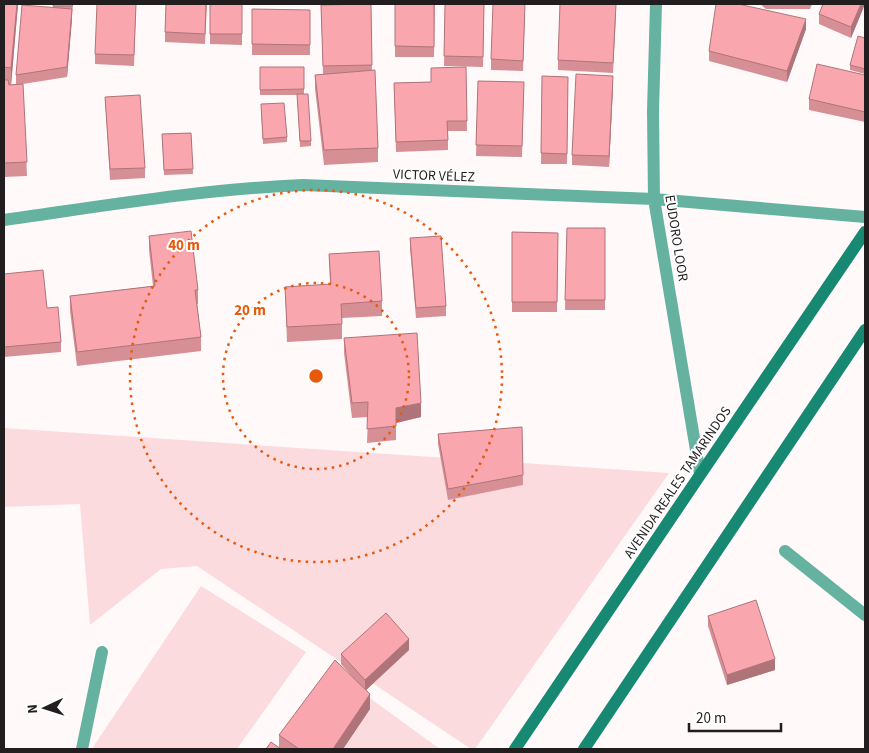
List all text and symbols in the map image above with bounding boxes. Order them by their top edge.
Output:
street label: VICTOR VÉLEZ [393,165,475,187]
street label: EUDORO LOOR [659,193,693,283]
text: 40 m [168,235,200,256]
text: 20 m [234,300,266,321]
centre of rings [307,367,325,385]
street label: AVENIDA REALES TAMARINDOS [619,403,736,563]
north arrow [20,683,70,733]
scale bar [689,700,782,732]
text: N [23,703,43,714]
text: 20 m [696,708,726,729]

